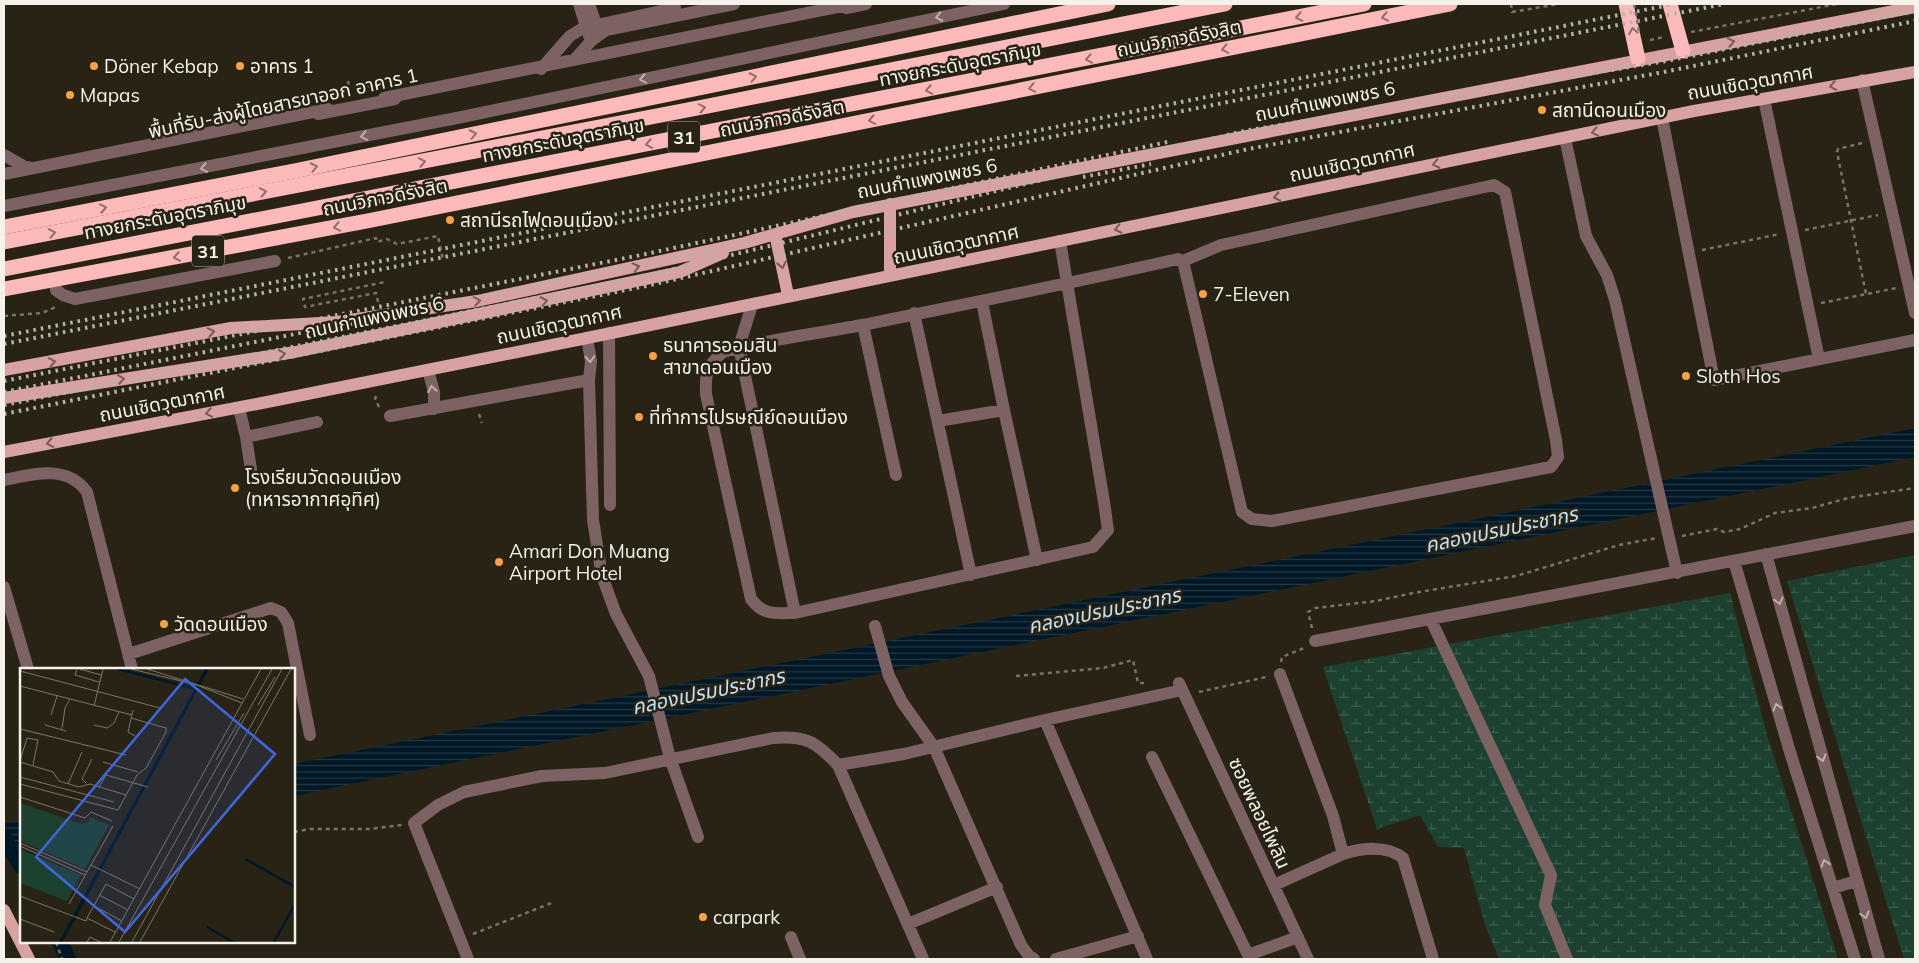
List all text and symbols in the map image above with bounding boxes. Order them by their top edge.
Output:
one-way arrow [1295,11,1304,21]
one-way arrow [1380,11,1389,22]
one-way arrow [934,12,943,22]
street label: ถนนวิภาวดีรังสิต [1115,14,1243,62]
one-way arrow [1628,27,1639,36]
street label: ทางยกระดับอุตราภิมุข [877,37,1043,91]
one-way arrow [1726,37,1735,47]
one-way arrow [1221,43,1230,54]
one-way arrow [1084,53,1093,64]
place label: Döner Kebap [104,54,219,78]
place label: อาคาร 1 [250,54,314,78]
street label: ถนนเชิดวุฒากาศ [1685,59,1815,105]
marker: Döner Kebap [88,60,100,72]
marker: อาคาร 1 [234,60,246,72]
street label: พื้นที่รับ-ส่งผู้โดยสารขาออก อาคาร 1 [146,62,420,144]
one-way arrow [638,73,647,84]
one-way arrow [748,73,757,83]
street label: ถนนกำแพงเพชร 6 [1253,76,1397,126]
one-way arrow [1828,80,1837,91]
place label: Mapas [80,83,140,107]
one-way arrow [1027,83,1036,93]
one-way arrow [925,84,934,95]
marker: Mapas [64,89,76,101]
street label: ถนนวิภาวดีรังสิต [718,94,846,142]
place label: สถานีดอนเมือง [1552,98,1666,122]
one-way arrow [698,103,707,113]
marker: สถานีดอนเมือง [1536,104,1548,116]
street label: ทางยกระดับอุตราภิมุข [480,113,646,167]
one-way arrow [868,115,877,125]
road number: 31 [668,121,700,152]
one-way arrow [1591,126,1600,136]
one-way arrow [469,130,478,140]
one-way arrow [359,131,368,141]
street label: ถนนเชิดวุฒากาศ [1287,137,1417,187]
one-way arrow [645,138,654,148]
street label: ถนนกำแพงเพชร 6 [855,153,999,203]
one-way arrow [418,157,427,167]
one-way arrow [1432,158,1440,169]
one-way arrow [310,162,319,173]
one-way arrow [200,163,209,173]
street label: ถนนวิภาวดีรังสิต [321,173,449,221]
one-way arrow [258,188,267,198]
street label: ทางยกระดับอุตราภิมุข [82,190,248,244]
one-way arrow [1272,191,1281,202]
one-way arrow [99,203,108,214]
place label: สถานีรถไฟดอนเมือง [460,208,613,232]
marker: สถานีรถไฟดอนเมือง [444,214,456,226]
street label: ถนนเชิดวุฒากาศ [891,219,1021,269]
one-way arrow [333,221,342,231]
one-way arrow [1113,224,1122,234]
one-way arrow [47,228,56,239]
road number: 31 [192,236,224,266]
one-way arrow [173,251,182,261]
one-way arrow [776,260,787,269]
one-way arrow [631,262,640,273]
place label: 7-Eleven [1213,282,1290,306]
marker: 7-Eleven [1197,288,1209,300]
street label: ถนนกำแพงเพชร 6 [302,290,446,344]
one-way arrow [539,296,548,307]
one-way arrow [473,297,481,307]
street label: ถนนเชิดวุฒากาศ [494,299,624,349]
one-way arrow [207,327,216,338]
place label: ธนาคารออมสิน สาขาดอนเมือง [663,333,777,379]
one-way arrow [277,350,286,360]
marker: ธนาคารออมสิน สาขาดอนเมือง [647,350,659,362]
one-way arrow [584,355,595,363]
one-way arrow [47,357,56,367]
place label: Sloth Hos [1696,364,1781,388]
marker: Sloth Hos [1680,370,1692,382]
one-way arrow [117,375,125,385]
street label: ถนนเชิดวุฒากาศ [97,379,227,427]
one-way arrow [428,385,438,394]
place label: ที่ทำการไปรษณีย์ดอนเมือง [649,404,848,429]
one-way arrow [205,408,214,418]
marker: ที่ทำการไปรษณีย์ดอนเมือง [633,411,645,423]
one-way arrow [45,437,54,448]
place label: โรงเรียนวัดดอนเมือง (ทหารอากาศอุทิศ) [245,465,401,511]
marker: โรงเรียนวัดดอนเมือง (ทหารอากาศอุทิศ) [229,482,241,494]
water label: คลองเปรมประชากร [1422,500,1581,557]
place label: Amari Don Muang Airport Hotel [509,539,670,585]
marker: Amari Don Muang Airport Hotel [493,556,505,568]
water label: คลองเปรมประชากร [1025,581,1184,638]
one-way arrow [1773,597,1784,606]
place label: วัดดอนเมือง [174,612,268,636]
marker: วัดดอนเมือง [158,618,170,630]
water label: คลองเปรมประชากร [629,662,788,719]
inset map [20,668,295,943]
one-way arrow [1772,704,1782,712]
street label: ซอยพลอยไพลิน [1224,753,1296,873]
one-way arrow [1816,754,1827,763]
one-way arrow [1820,859,1830,867]
place label: carpark [713,905,780,929]
one-way arrow [1860,910,1870,918]
marker: carpark [697,911,709,923]

